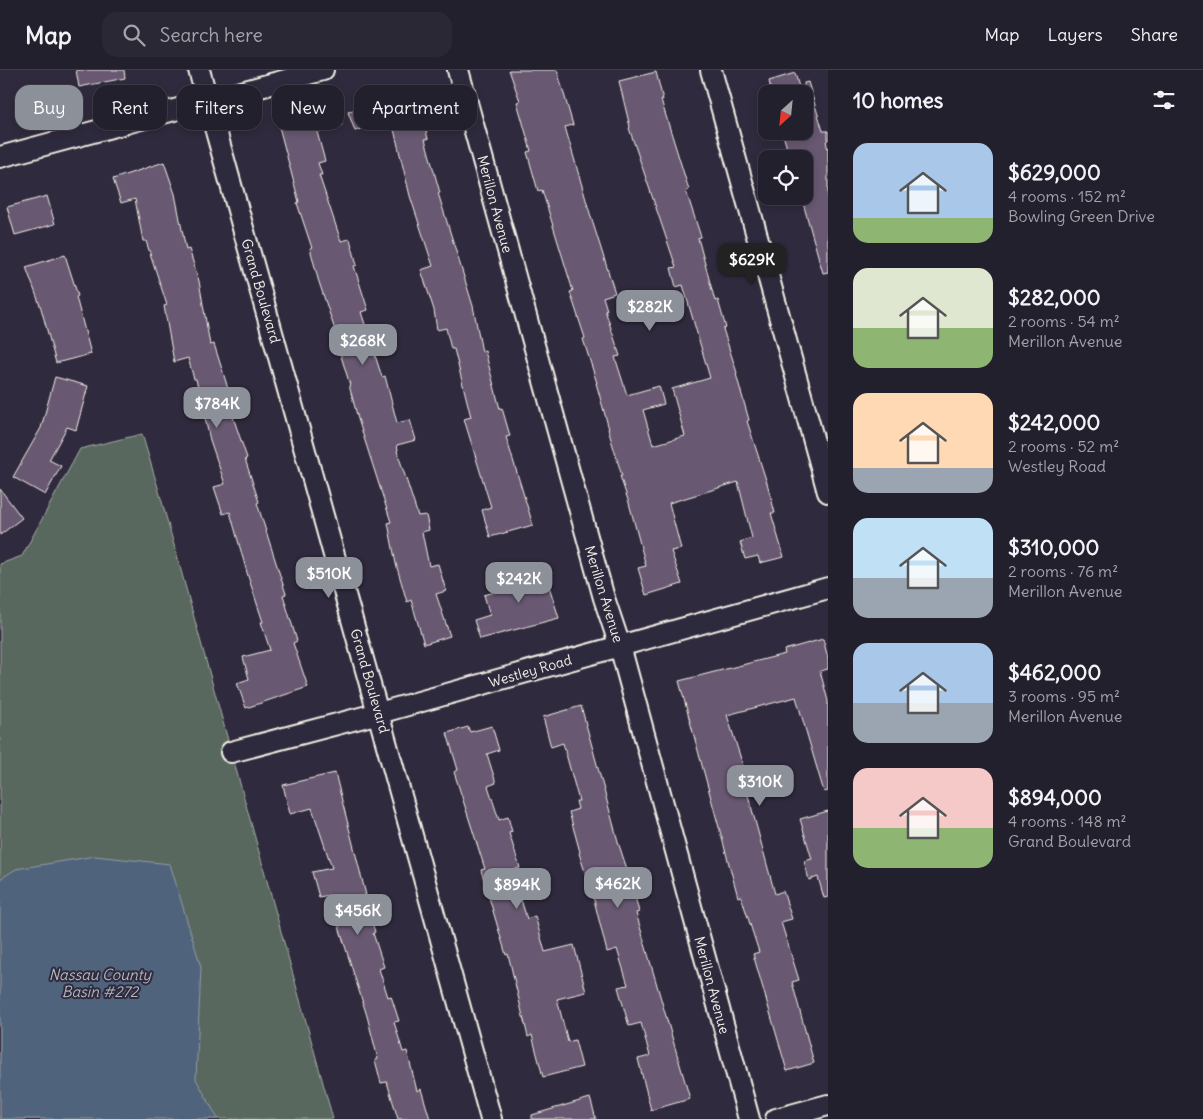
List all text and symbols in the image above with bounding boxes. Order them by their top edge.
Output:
search box [102,12,452,57]
text: Map [25,20,72,50]
icon: search [120,21,148,49]
text: Search here [160,23,263,47]
text: Map [984,23,1019,46]
text: Layers [1047,23,1103,46]
text: Share [1131,23,1178,46]
chip: Buy [15,85,83,130]
chip: Rent [93,85,167,130]
chip: Filters [177,85,262,130]
chip: New [272,85,344,130]
chip: Apartment [354,85,477,130]
north arrow [758,85,812,140]
map controls [758,85,813,205]
icon: filters [1150,86,1178,114]
text: 10 homes [853,87,943,114]
button: locate [758,150,813,205]
street label: Merillon Avenue [473,153,517,255]
text: $629,000 [1008,159,1101,186]
icon: home [893,163,953,223]
text: 4 rooms · 152 m² [1008,186,1126,206]
text: Bowling Green Drive [1008,206,1155,226]
street label: Grand Boulevard [238,237,284,345]
pin: $629K [717,242,787,285]
text: $629K [729,249,775,269]
text: $282,000 [1008,284,1101,311]
icon: home [893,288,953,348]
pin: $282K [615,290,685,332]
text: $282K [627,296,673,316]
text: 2 rooms · 54 m² [1008,311,1120,331]
pin: $268K [328,324,398,366]
text: $268K [340,330,386,350]
text: Merillon Avenue [1008,331,1122,351]
pin: $784K [182,386,252,429]
text: $784K [194,393,240,413]
text: $242,000 [1008,409,1100,436]
icon: home [893,413,953,473]
text: 2 rooms · 52 m² [1008,436,1119,456]
text: Westley Road [1008,456,1106,476]
text: $310,000 [1008,534,1099,561]
icon: home [893,538,953,598]
street label: Merillon Avenue [581,543,627,645]
pin: $510K [294,556,364,599]
text: 2 rooms · 76 m² [1008,561,1118,581]
pin: $242K [484,562,554,604]
text: $510K [307,563,351,583]
text: $242K [496,568,542,588]
text: Merillon Avenue [1008,581,1122,601]
street label: Grand Boulevard [347,627,393,735]
street label: Westley Road [486,651,574,691]
text: $462,000 [1008,659,1101,686]
icon: home [893,663,953,723]
text: 3 rooms · 95 m² [1008,686,1120,706]
text: Merillon Avenue [1008,706,1122,726]
pin: $310K [725,764,795,807]
text: $310K [738,771,782,791]
text: $894,000 [1008,784,1102,811]
icon: home [893,788,953,848]
text: 4 rooms · 148 m² [1008,811,1127,831]
text: Grand Boulevard [1008,831,1131,851]
pin: $462K [583,866,653,909]
pin: $894K [482,868,552,910]
text: $462K [595,873,641,893]
text: $894K [494,874,540,894]
pin: $456K [323,894,393,936]
text: $456K [335,900,381,920]
street label: Merillon Avenue [690,934,734,1036]
water label: Nassau County Basin #272 [49,965,153,1001]

